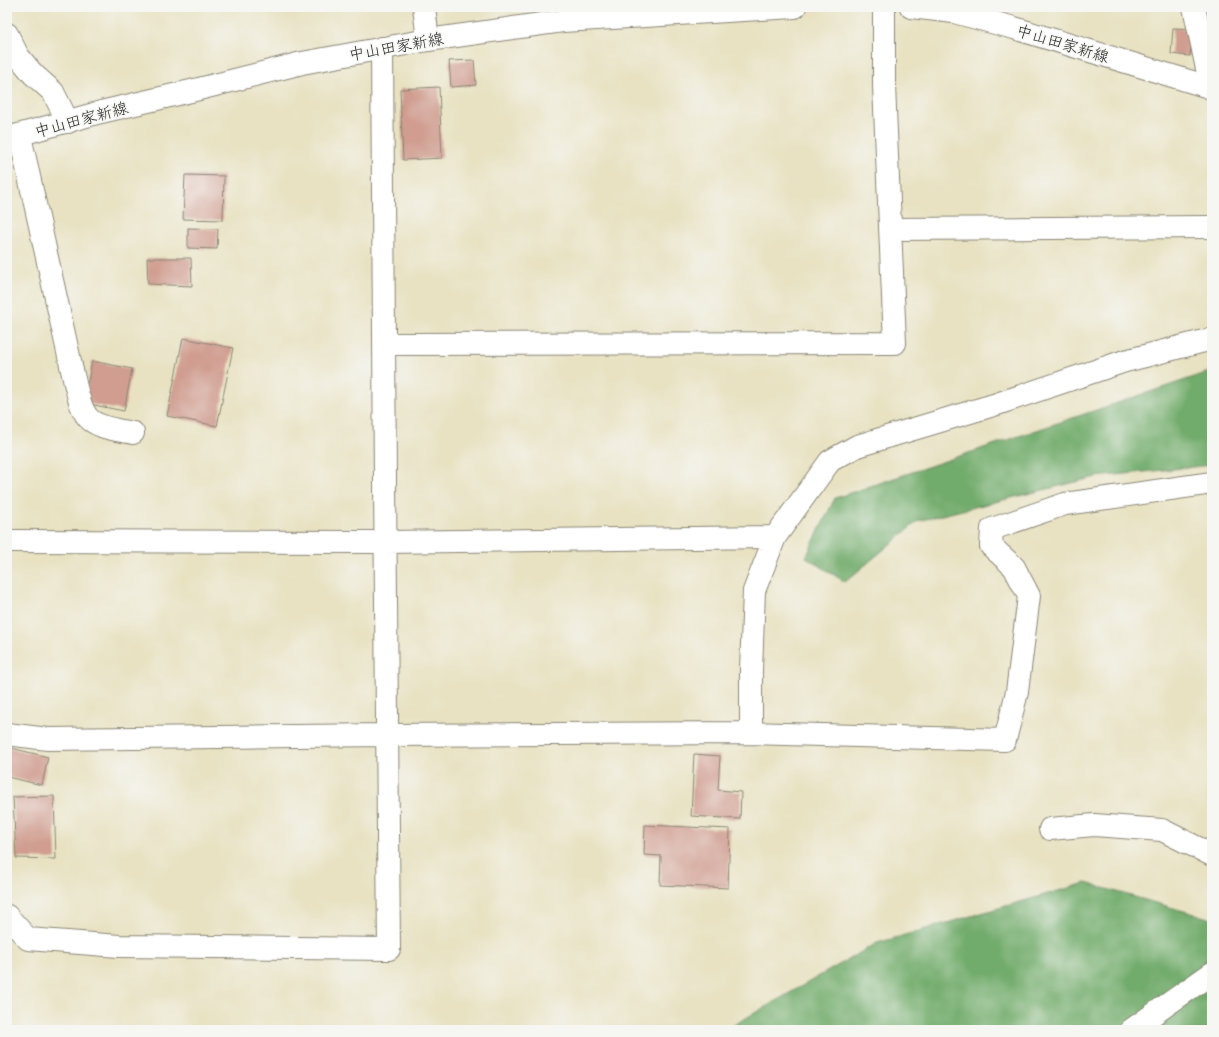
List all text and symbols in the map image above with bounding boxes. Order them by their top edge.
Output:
street label: 中山田家新線 [1014,20,1112,69]
street label: 中山田家新線 [347,29,445,66]
street label: 中山田家新線 [32,98,130,143]

